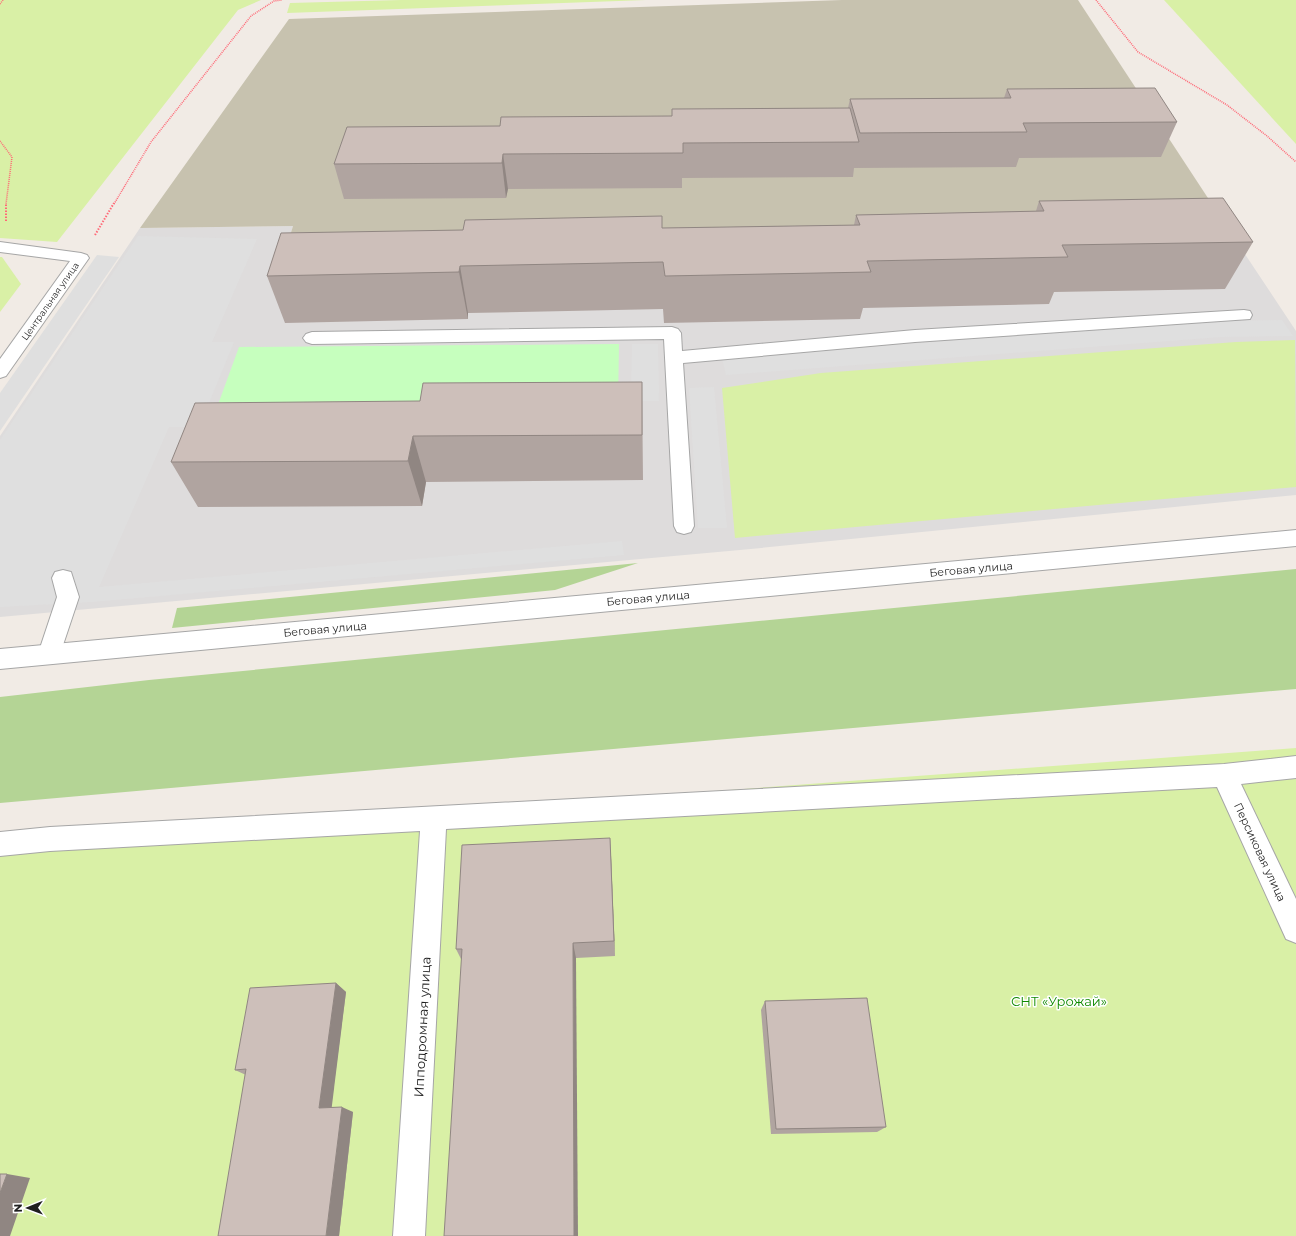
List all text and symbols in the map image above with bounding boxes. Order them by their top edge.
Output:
street label: Центральная улица [19,260,81,342]
street label: Беговая улица [929,558,1013,580]
street label: Беговая улица [606,587,690,609]
street label: Беговая улица [283,618,367,640]
street label: Персиковая улица [1231,800,1289,904]
street label: Ипподромная улица [410,956,434,1098]
park label: СНТ «Урожай» [1011,993,1107,1009]
north arrow [8,1188,48,1228]
text: N [11,1204,25,1213]

